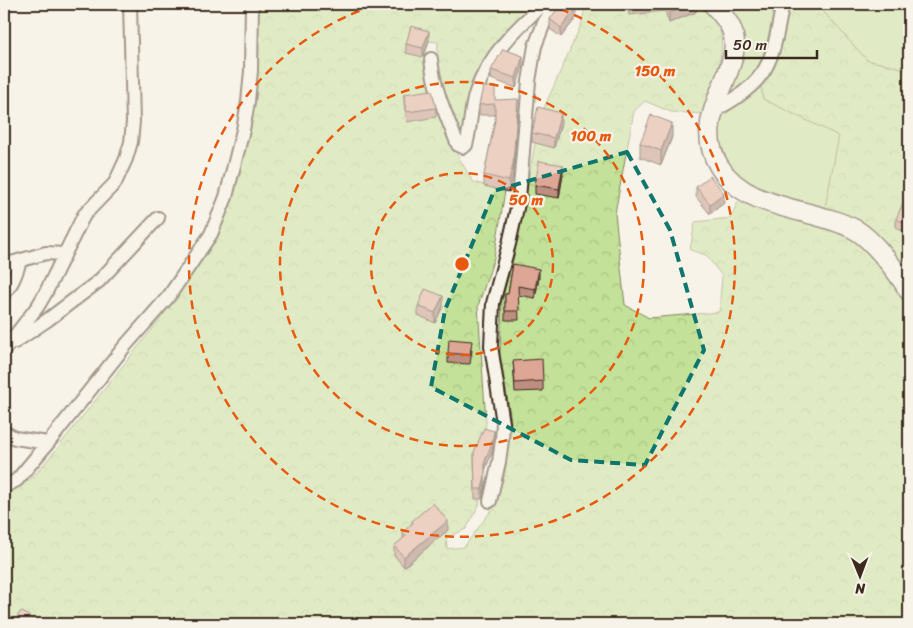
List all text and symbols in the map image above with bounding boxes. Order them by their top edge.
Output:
scale bar [726,28,817,60]
text: 50 m [733,32,768,58]
text: 150 m [635,58,676,84]
text: 100 m [571,123,612,149]
text: 50 m [509,187,544,213]
centre of rings [453,255,471,273]
north arrow [836,550,886,600]
text: N [855,576,866,601]

